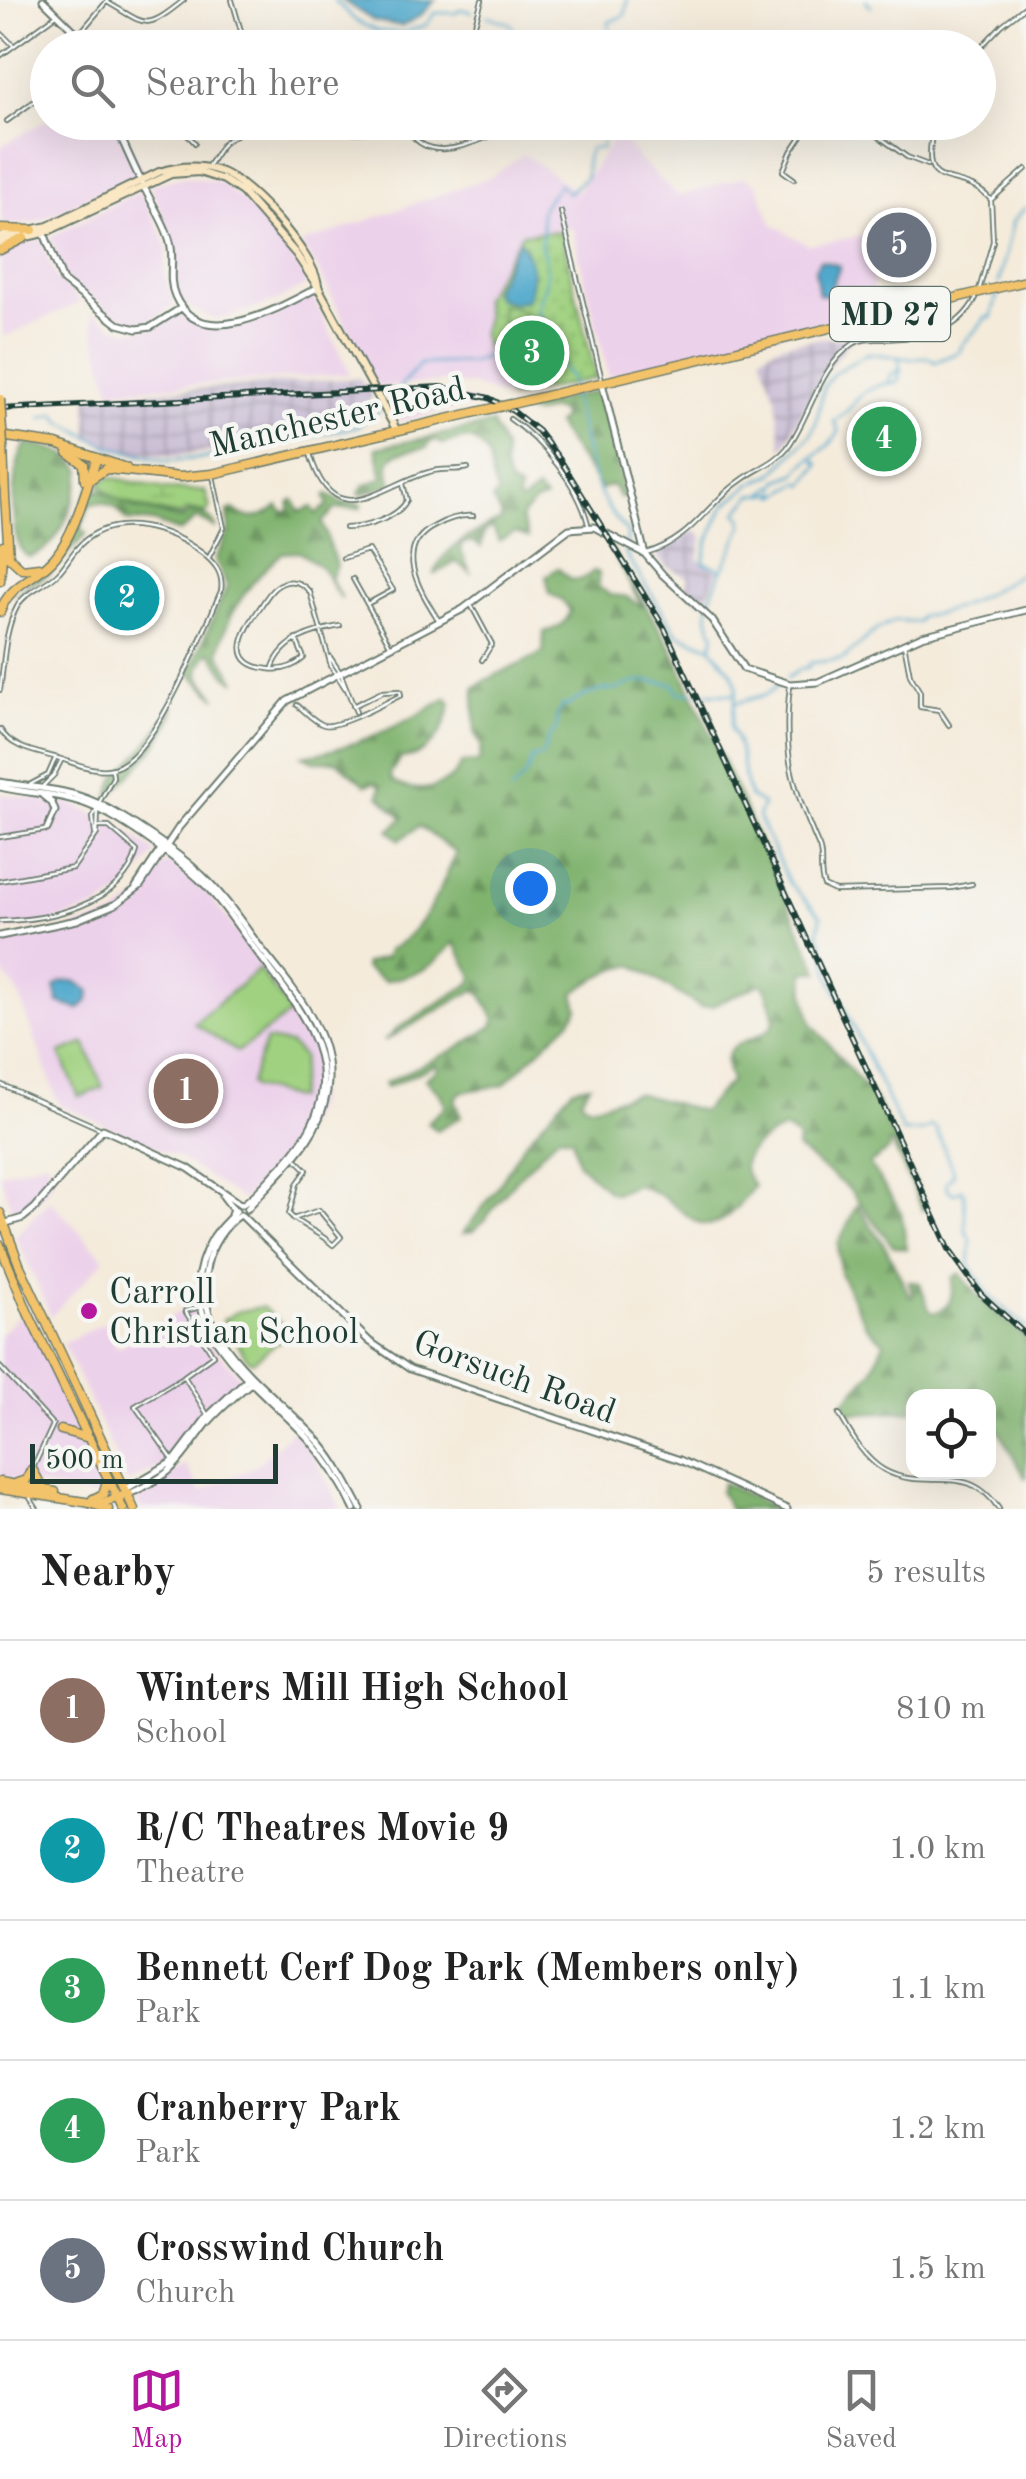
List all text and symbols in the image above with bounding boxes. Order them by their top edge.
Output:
search box [30,30,996,140]
icon: search [65,58,120,113]
text: Search here [145,66,340,104]
pin: 5 [866,208,932,282]
road number: MD 27 [830,287,950,341]
pin: 3 [500,316,564,390]
street label: Manchester Road [206,372,469,465]
pin: 4 [852,402,916,476]
pin: 2 [94,560,160,636]
your location [505,863,556,914]
pin: 1 [154,1054,218,1128]
place label: Carroll Christian School [109,1276,358,1351]
marker: Carroll Christian School [78,1300,100,1322]
street label: Gorsuch Road [408,1326,620,1431]
map controls [906,1389,996,1479]
button: locate [906,1389,996,1479]
scale bar [30,1439,278,1484]
text: 500 m [45,1447,124,1475]
text: Nearby [40,1553,176,1595]
text: 5 results [866,1558,986,1590]
text: Winters Mill High School [135,1671,568,1709]
text: 1 [63,1694,82,1726]
text: 810 m [896,1694,986,1726]
text: School [135,1718,227,1750]
text: R/C Theatres Movie 9 [135,1811,509,1849]
text: 2 [63,1834,82,1866]
text: 1.0 km [889,1834,986,1866]
text: Theatre [135,1858,245,1890]
text: Bennett Cerf Dog Park (Members only) [135,1951,799,1989]
text: 3 [63,1974,82,2006]
text: 1.1 km [889,1974,986,2006]
text: Park [135,1998,201,2030]
text: Cranberry Park [135,2091,401,2129]
text: 4 [63,2114,82,2146]
text: 1.2 km [889,2114,986,2146]
text: Park [135,2138,201,2170]
text: Crosswind Church [135,2231,444,2269]
text: 5 [63,2254,82,2286]
text: 1.5 km [889,2254,986,2286]
text: Church [135,2278,235,2310]
tab: Map [129,2363,184,2458]
tab: Directions [443,2363,567,2458]
tab: Saved [825,2363,897,2458]

